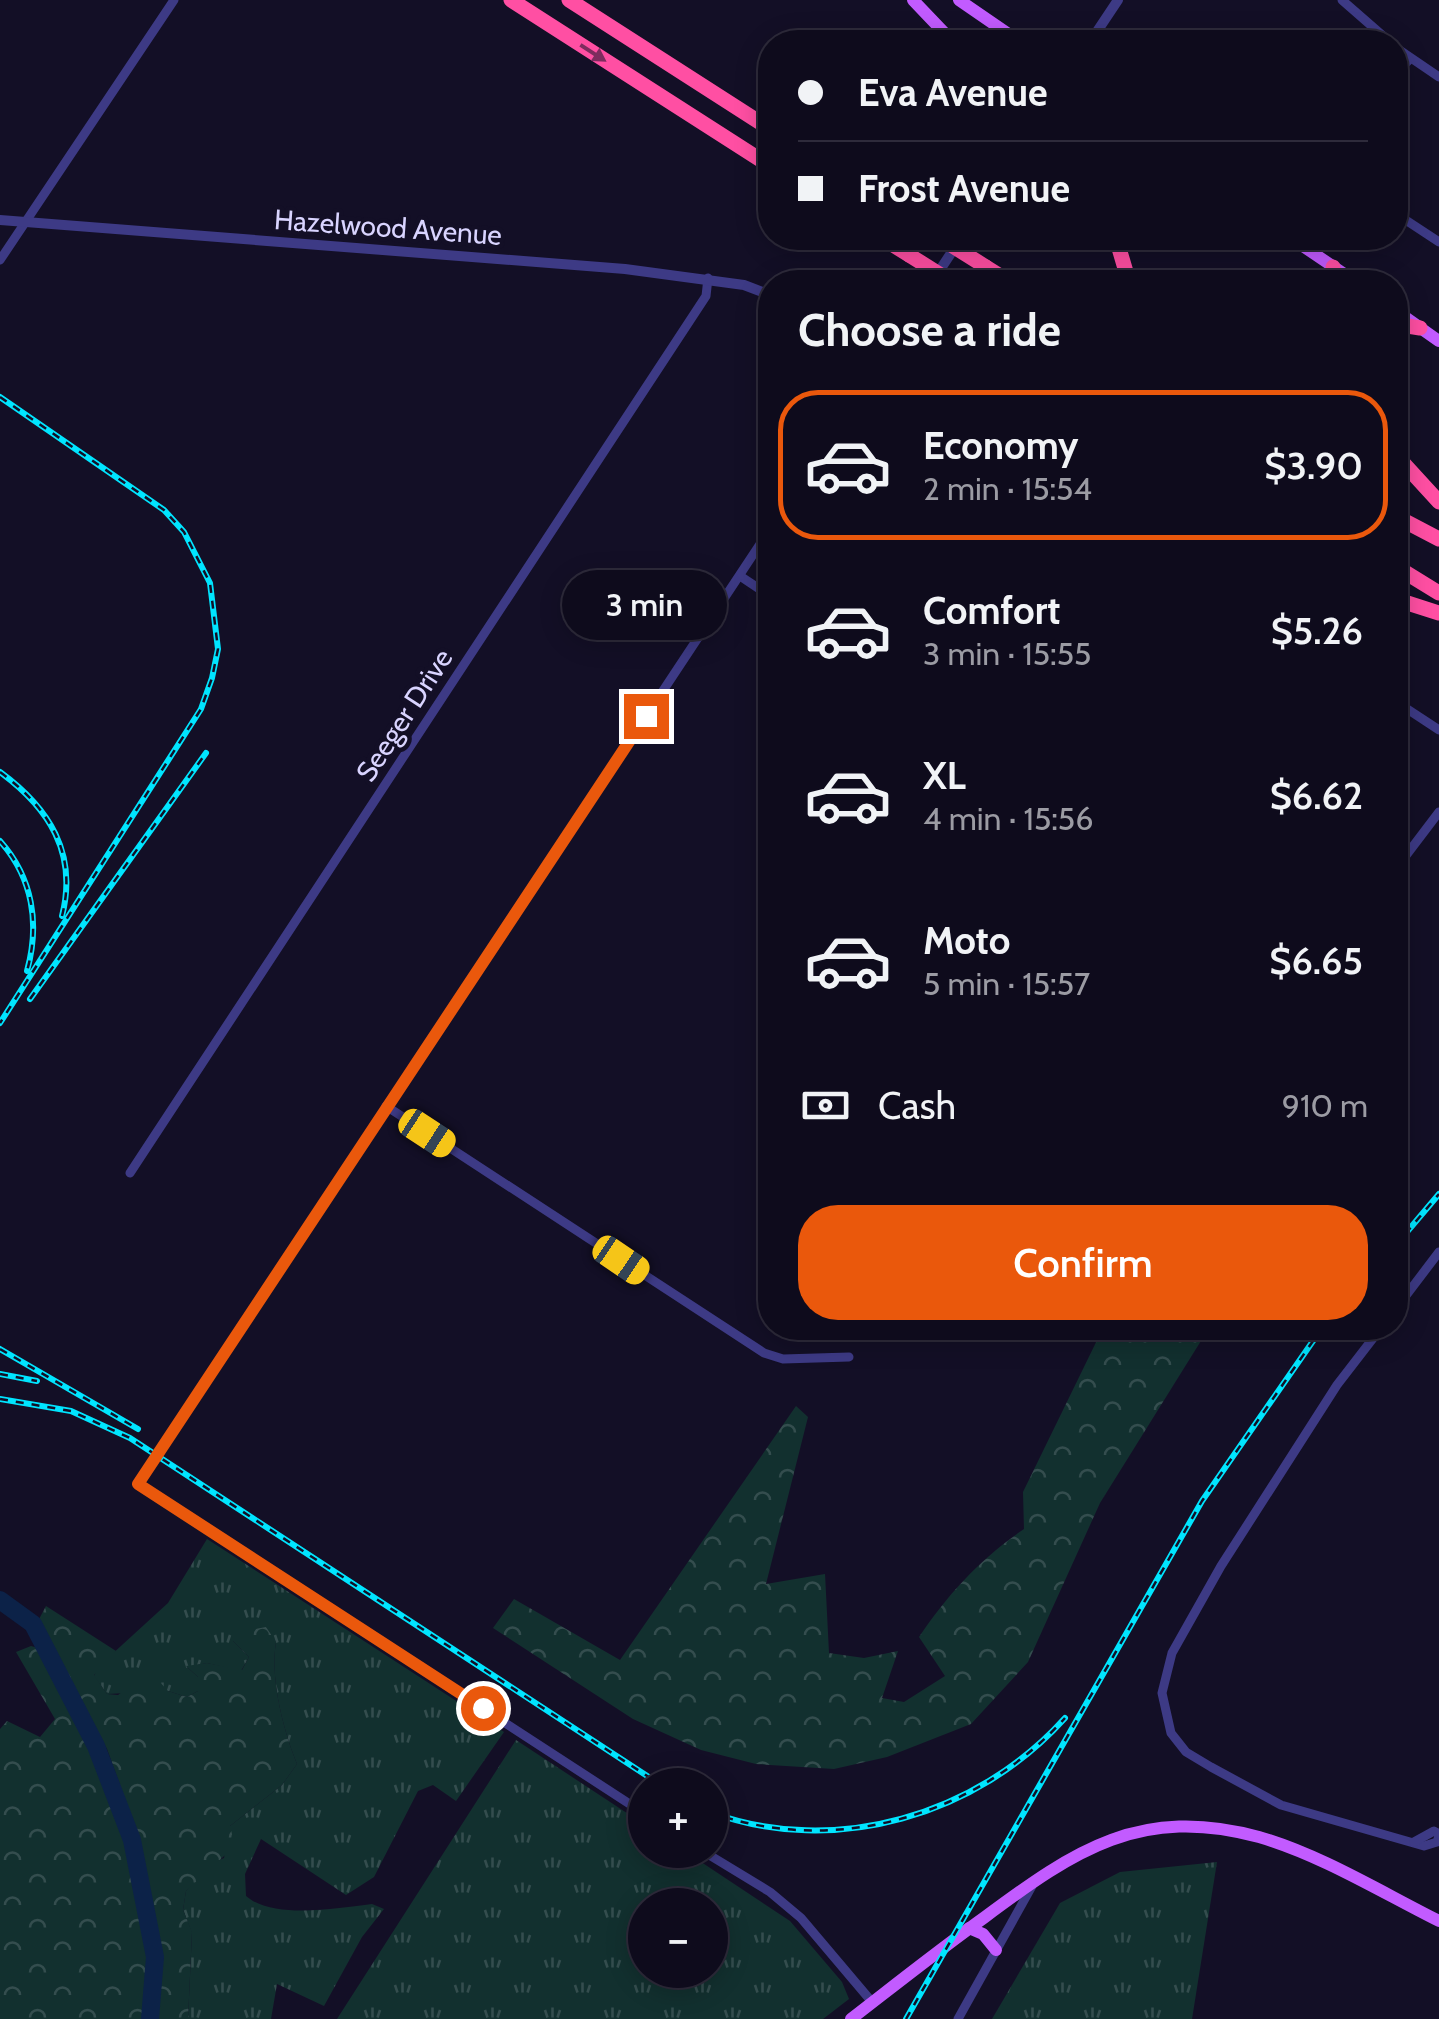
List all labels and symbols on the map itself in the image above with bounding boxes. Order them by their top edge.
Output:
one-way arrow [579,43,607,61]
street label: Hazelwood Avenue [273,202,503,252]
callout: 3 min [564,571,728,641]
street label: Seeger Drive [349,642,459,788]
route end [624,694,669,739]
car [394,1104,460,1162]
car [588,1231,654,1289]
route start [461,1686,506,1731]

